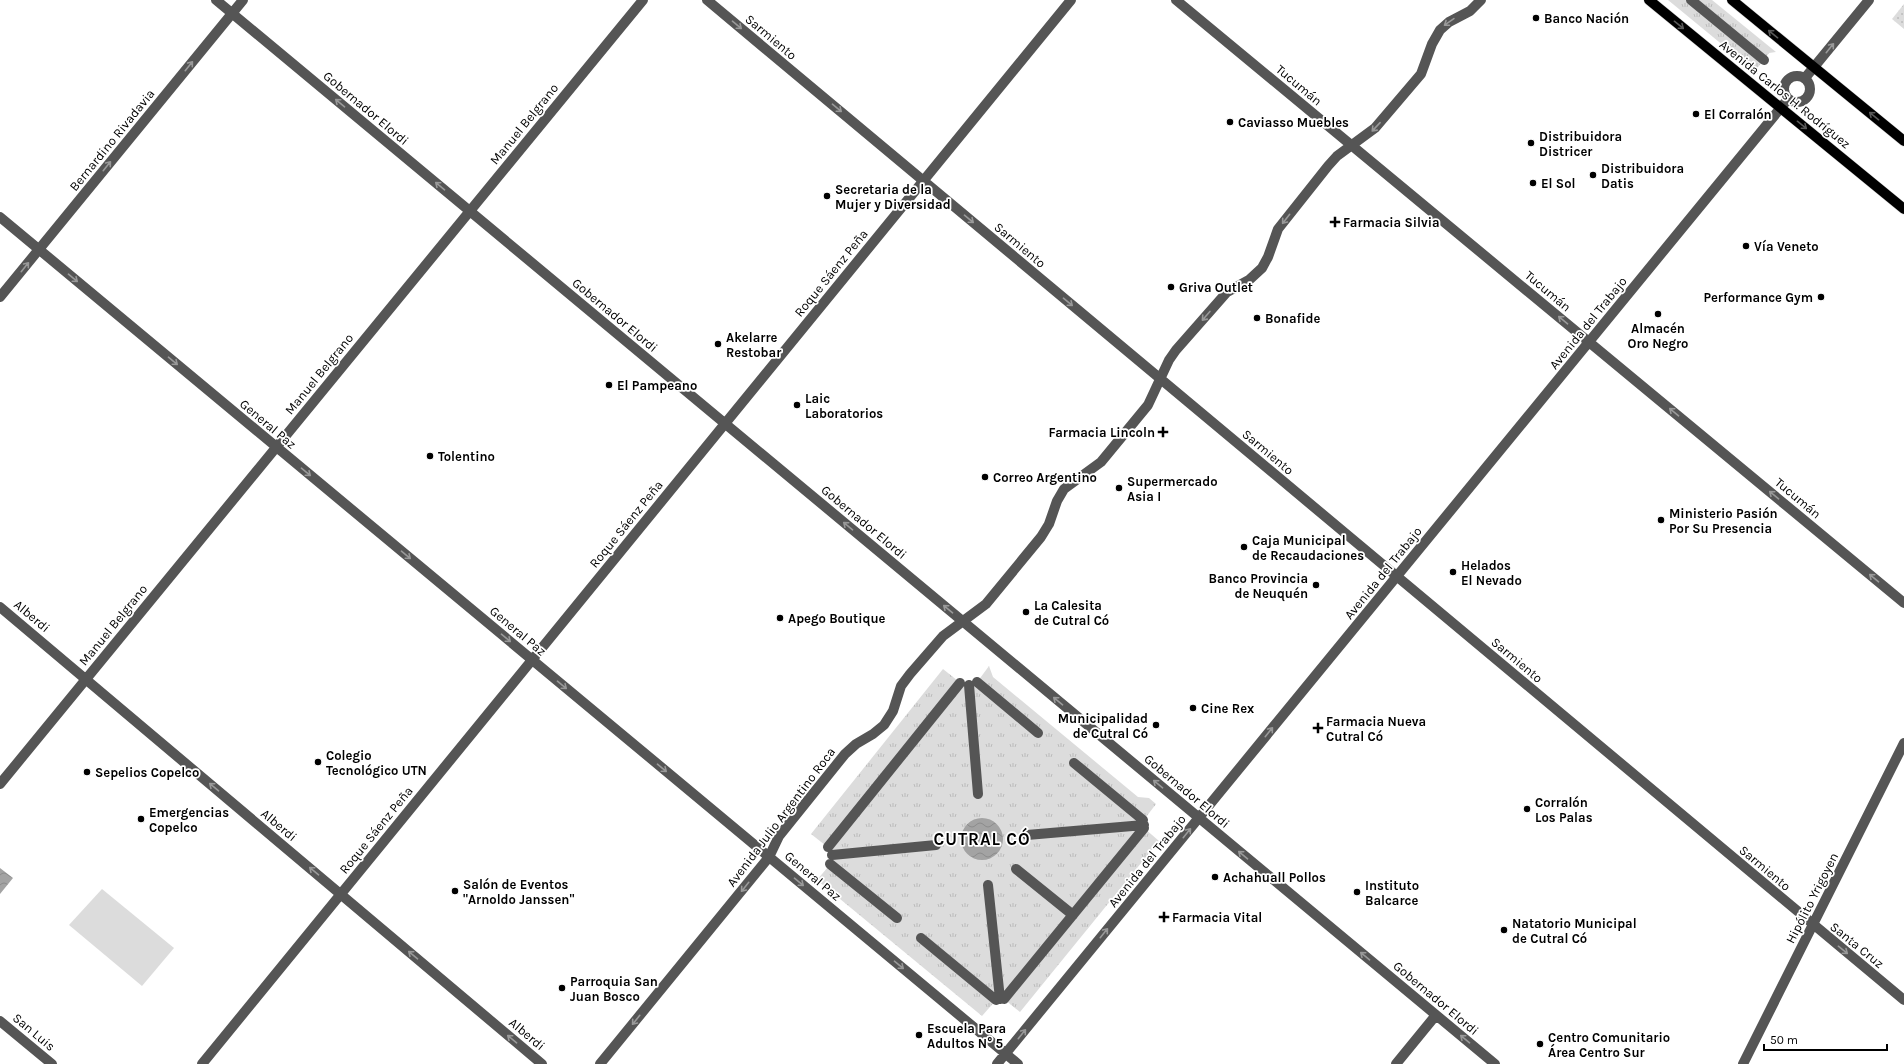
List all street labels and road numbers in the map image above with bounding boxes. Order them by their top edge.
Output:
street label: Sarmiento [742,11,800,63]
street label: Avenida Carlos H. Rodríguez [1717,37,1853,151]
street label: Tucumán [1273,62,1325,108]
street label: Gobernador Elordi [320,68,412,148]
street label: Manuel Belgrano [487,80,561,168]
street label: Bernardino Rivadavia [66,86,158,194]
street label: Sarmiento [991,219,1049,271]
street label: Roque Sáenz Peña [791,226,872,320]
street label: Tucumán [1522,268,1574,314]
street label: Avenida del Trabajo [1546,274,1630,372]
street label: Gobernador Elordi [569,275,661,355]
street label: Manuel Belgrano [282,330,356,418]
street label: General Paz [237,396,299,452]
street label: Sarmiento [1239,426,1297,478]
street label: Tucumán [1772,475,1824,521]
street label: Roque Sáenz Peña [586,477,667,571]
street label: Gobernador Elordi [818,482,910,562]
street label: Avenida del Trabajo [1341,524,1425,622]
street label: Manuel Belgrano [76,581,150,669]
street label: Alberdi [11,597,53,635]
street label: General Paz [487,603,549,659]
street label: Sarmiento [1488,634,1546,686]
street label: Avenida Julio Argentino Roca [724,744,838,890]
street label: Gobernador Elordi [1141,751,1233,831]
street label: Roque Sáenz Peña [336,783,417,877]
street label: Alberdi [258,806,300,844]
street label: Avenida del Trabajo [1105,812,1189,910]
street label: Sarmiento [1736,842,1794,894]
street label: General Paz [782,848,844,904]
street label: Hipólito Yrigoyen [1783,850,1841,946]
street label: Santa Cruz [1827,919,1887,971]
street label: Gobernador Elordi [1390,958,1482,1038]
street label: San Luis [10,1010,58,1054]
street label: Alberdi [506,1015,548,1053]

